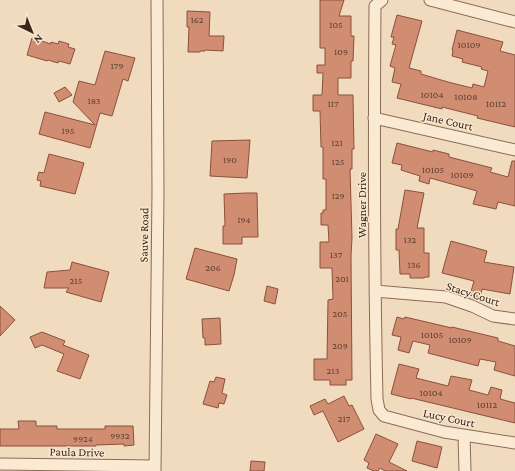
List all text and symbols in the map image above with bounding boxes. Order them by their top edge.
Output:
north arrow [12,12,52,52]
house number: 162 [191,14,204,25]
house number: 105 [329,19,343,30]
text: N [32,32,46,47]
house number: 10109 [457,39,481,50]
house number: 109 [334,46,348,57]
house number: 179 [110,60,124,71]
house number: 10104 [420,89,444,100]
house number: 10108 [454,91,478,102]
house number: 183 [87,95,101,106]
house number: 117 [327,98,339,109]
house number: 10112 [486,98,506,109]
street label: Jane Court [421,108,475,134]
house number: 195 [61,125,75,136]
house number: 121 [331,137,343,148]
house number: 190 [223,154,237,165]
house number: 125 [332,156,345,167]
house number: 10105 [422,164,445,175]
house number: 10109 [450,169,474,180]
street label: Wagner Drive [355,172,369,238]
house number: 129 [331,190,345,201]
street label: Sauve Road [137,207,151,263]
house number: 194 [237,214,251,225]
house number: 132 [404,234,417,245]
house number: 137 [330,249,343,260]
house number: 136 [407,259,421,270]
house number: 206 [205,262,221,273]
house number: 201 [335,273,349,284]
house number: 215 [70,275,83,286]
street label: Stacy Court [444,279,502,310]
house number: 205 [332,308,348,319]
house number: 10105 [421,329,444,340]
house number: 10109 [448,334,472,345]
house number: 209 [332,340,348,351]
house number: 213 [327,365,340,376]
house number: 10104 [419,387,443,398]
house number: 10112 [477,399,497,410]
street label: Lucy Court [422,406,477,431]
house number: 217 [338,413,351,424]
house number: 9932 [110,430,130,441]
house number: 9924 [73,433,93,444]
street label: Paula Drive [49,445,105,459]

